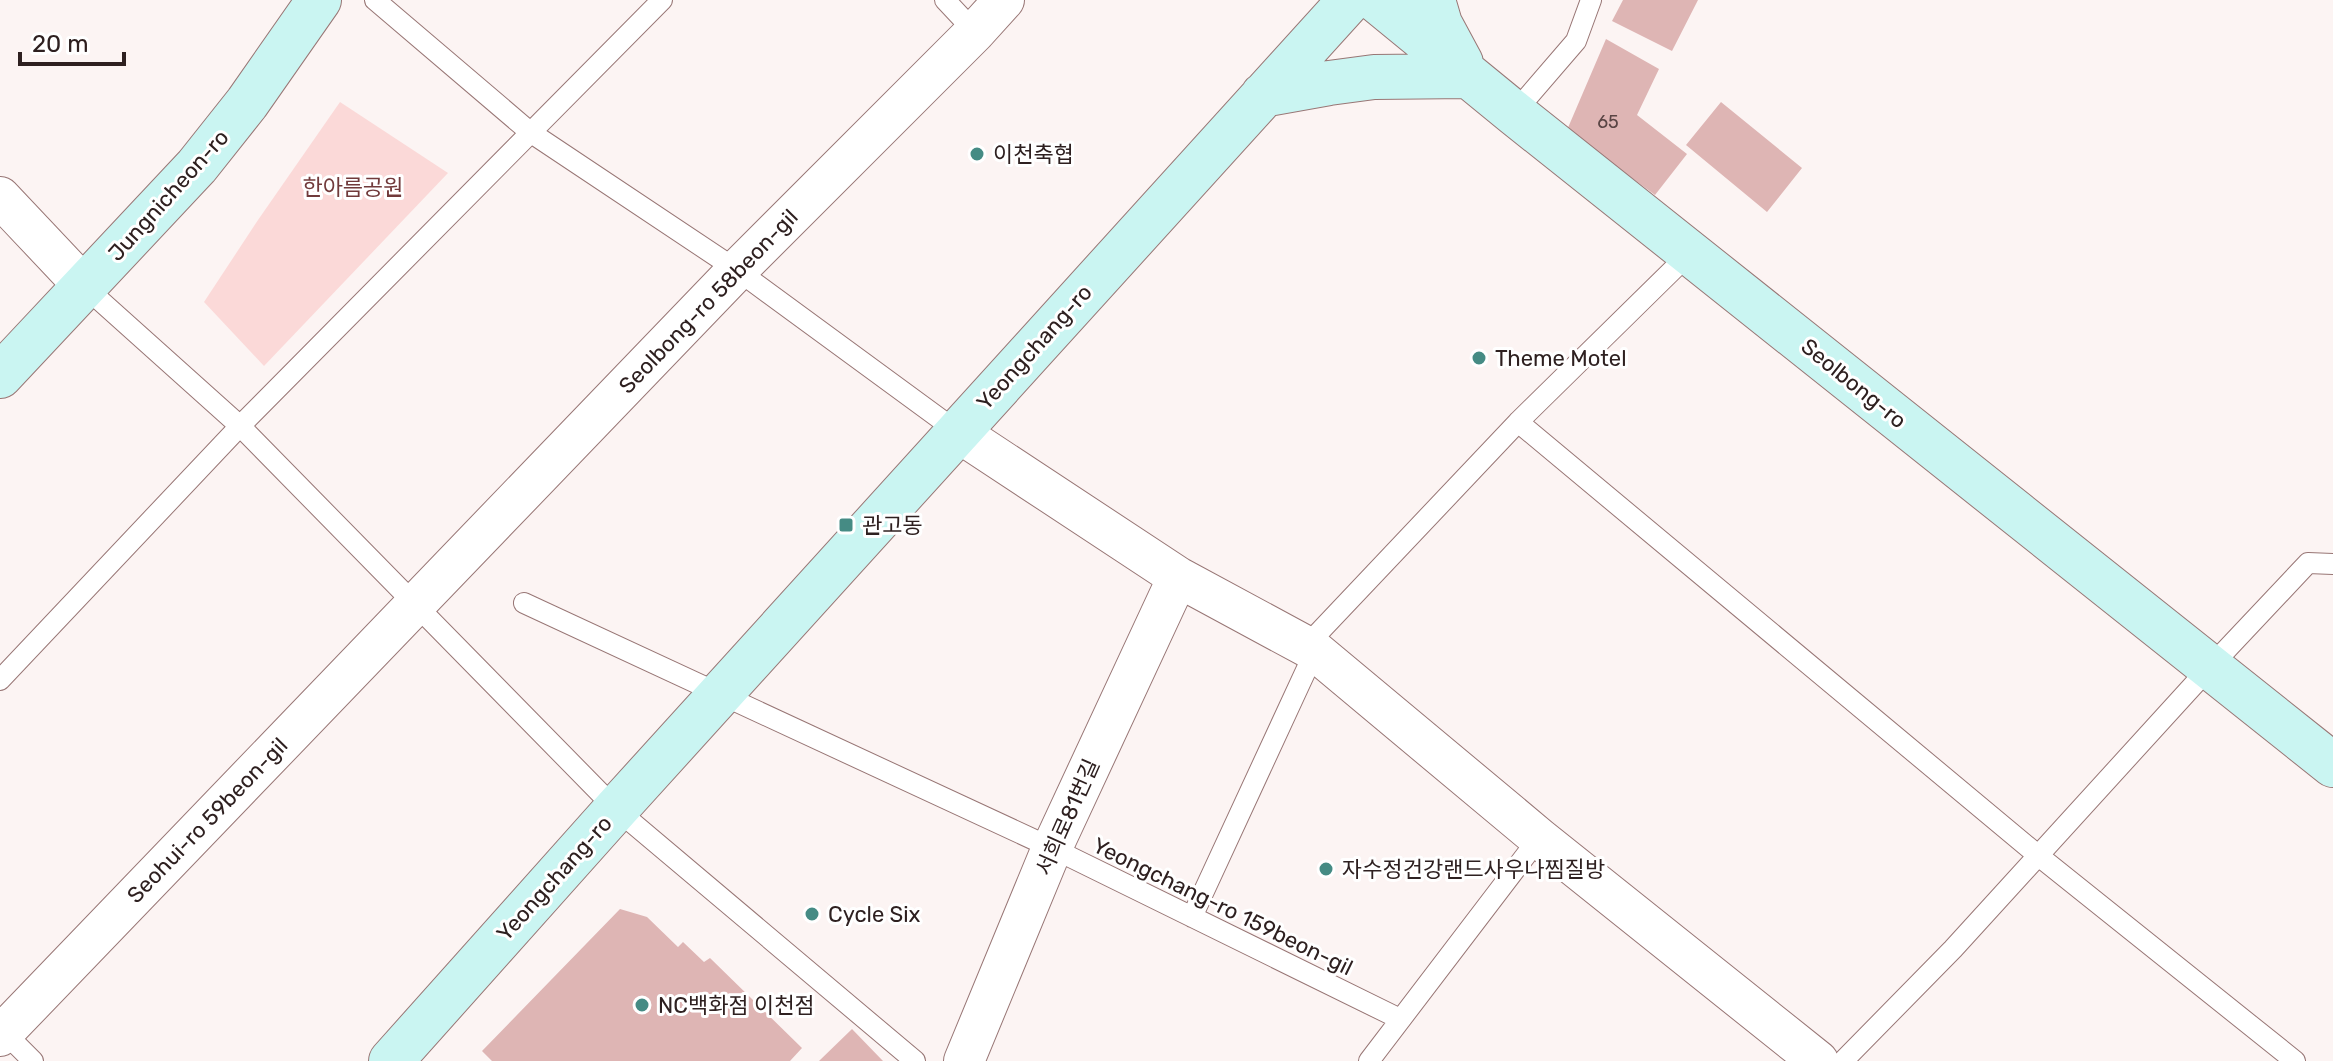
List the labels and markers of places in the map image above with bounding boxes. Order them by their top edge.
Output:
place label: 이천축협 [993,141,1074,168]
marker: 이천축협 [968,145,986,163]
place label: Theme Motel [1495,345,1627,372]
marker: Theme Motel [1470,349,1488,367]
place label: 관고동 [862,512,923,539]
marker: 관고동 [837,516,855,534]
place label: 자수정건강랜드사우나찜질방 [1342,856,1605,883]
marker: 자수정건강랜드사우나찜질방 [1317,860,1335,878]
place label: Cycle Six [828,901,921,928]
marker: Cycle Six [803,905,821,923]
place label: NC백화점 이천점 [658,992,815,1019]
marker: NC백화점 이천점 [633,996,651,1014]

